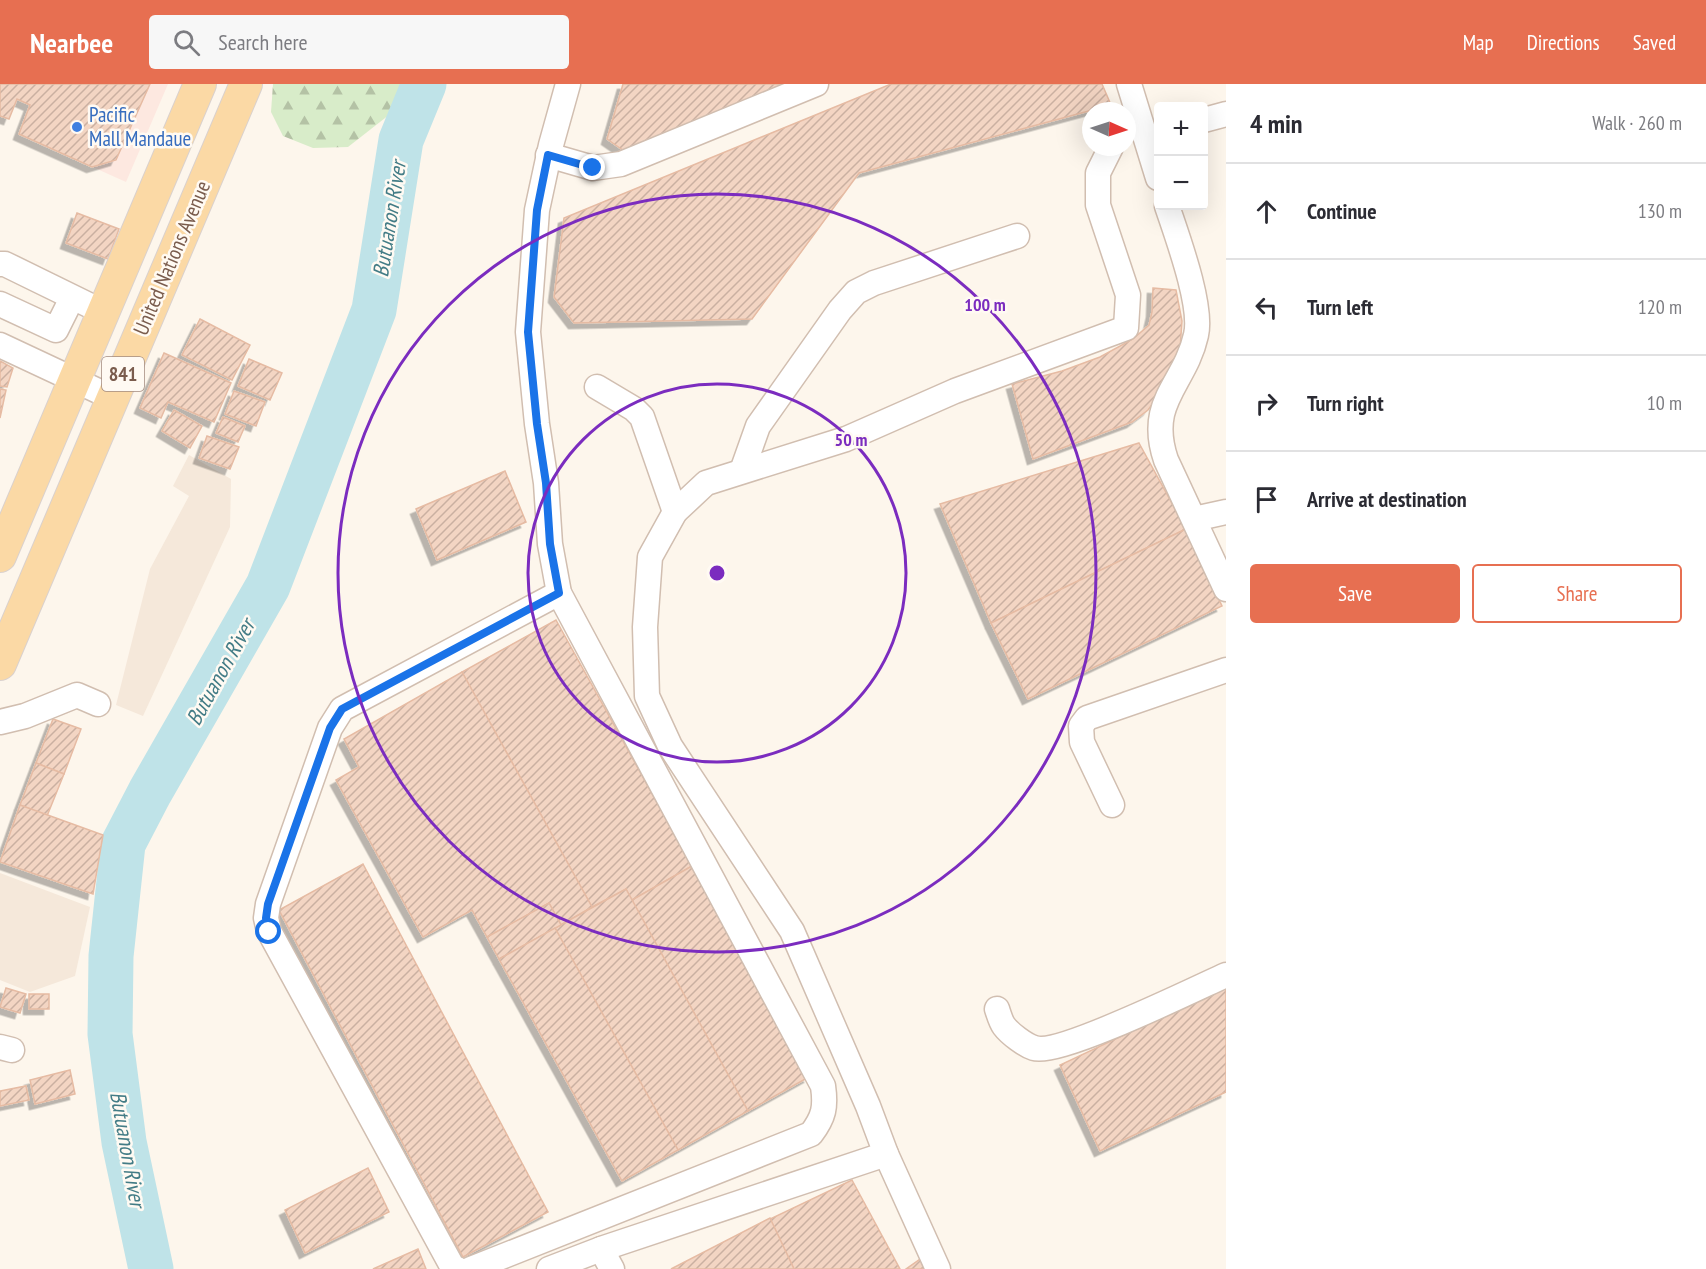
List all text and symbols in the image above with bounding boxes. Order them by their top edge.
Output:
search box [149,15,569,69]
text: Nearbee [30,24,113,61]
icon: search [170,26,203,59]
text: Search here [218,28,308,56]
text: Map [1463,29,1494,56]
text: Directions [1527,29,1600,56]
text: Saved [1633,29,1676,56]
place label: Pacific Mall Mandaue [89,101,191,152]
north arrow [1082,102,1136,156]
map controls [1154,102,1208,210]
button: + [1154,102,1208,156]
text: 4 min [1250,107,1303,140]
text: Walk · 260 m [1592,110,1682,136]
marker: Pacific Mall Mandaue [70,120,84,134]
route end [579,154,605,180]
water label: Butuanon River [366,156,412,279]
button: − [1154,156,1208,210]
street label: United Nations Avenue [127,177,216,339]
icon: ahead [1250,195,1283,228]
text: Continue [1307,197,1377,225]
text: 130 m [1638,198,1682,224]
icon: left [1250,291,1283,324]
text: 100 m [964,293,1006,316]
text: Turn left [1307,293,1373,321]
text: 120 m [1638,294,1682,320]
road number: 841 [102,357,144,391]
icon: right [1250,387,1283,420]
text: Turn right [1307,389,1384,417]
text: 10 m [1647,390,1682,416]
text: 50 m [835,428,867,451]
icon: arrive [1250,483,1283,516]
text: Arrive at destination [1307,485,1467,513]
centre of rings [707,563,727,583]
button: Save [1250,564,1460,623]
button: Share [1472,564,1682,623]
water label: Butuanon River [179,612,262,730]
route start [255,918,281,944]
water label: Butuanon River [104,1089,152,1212]

